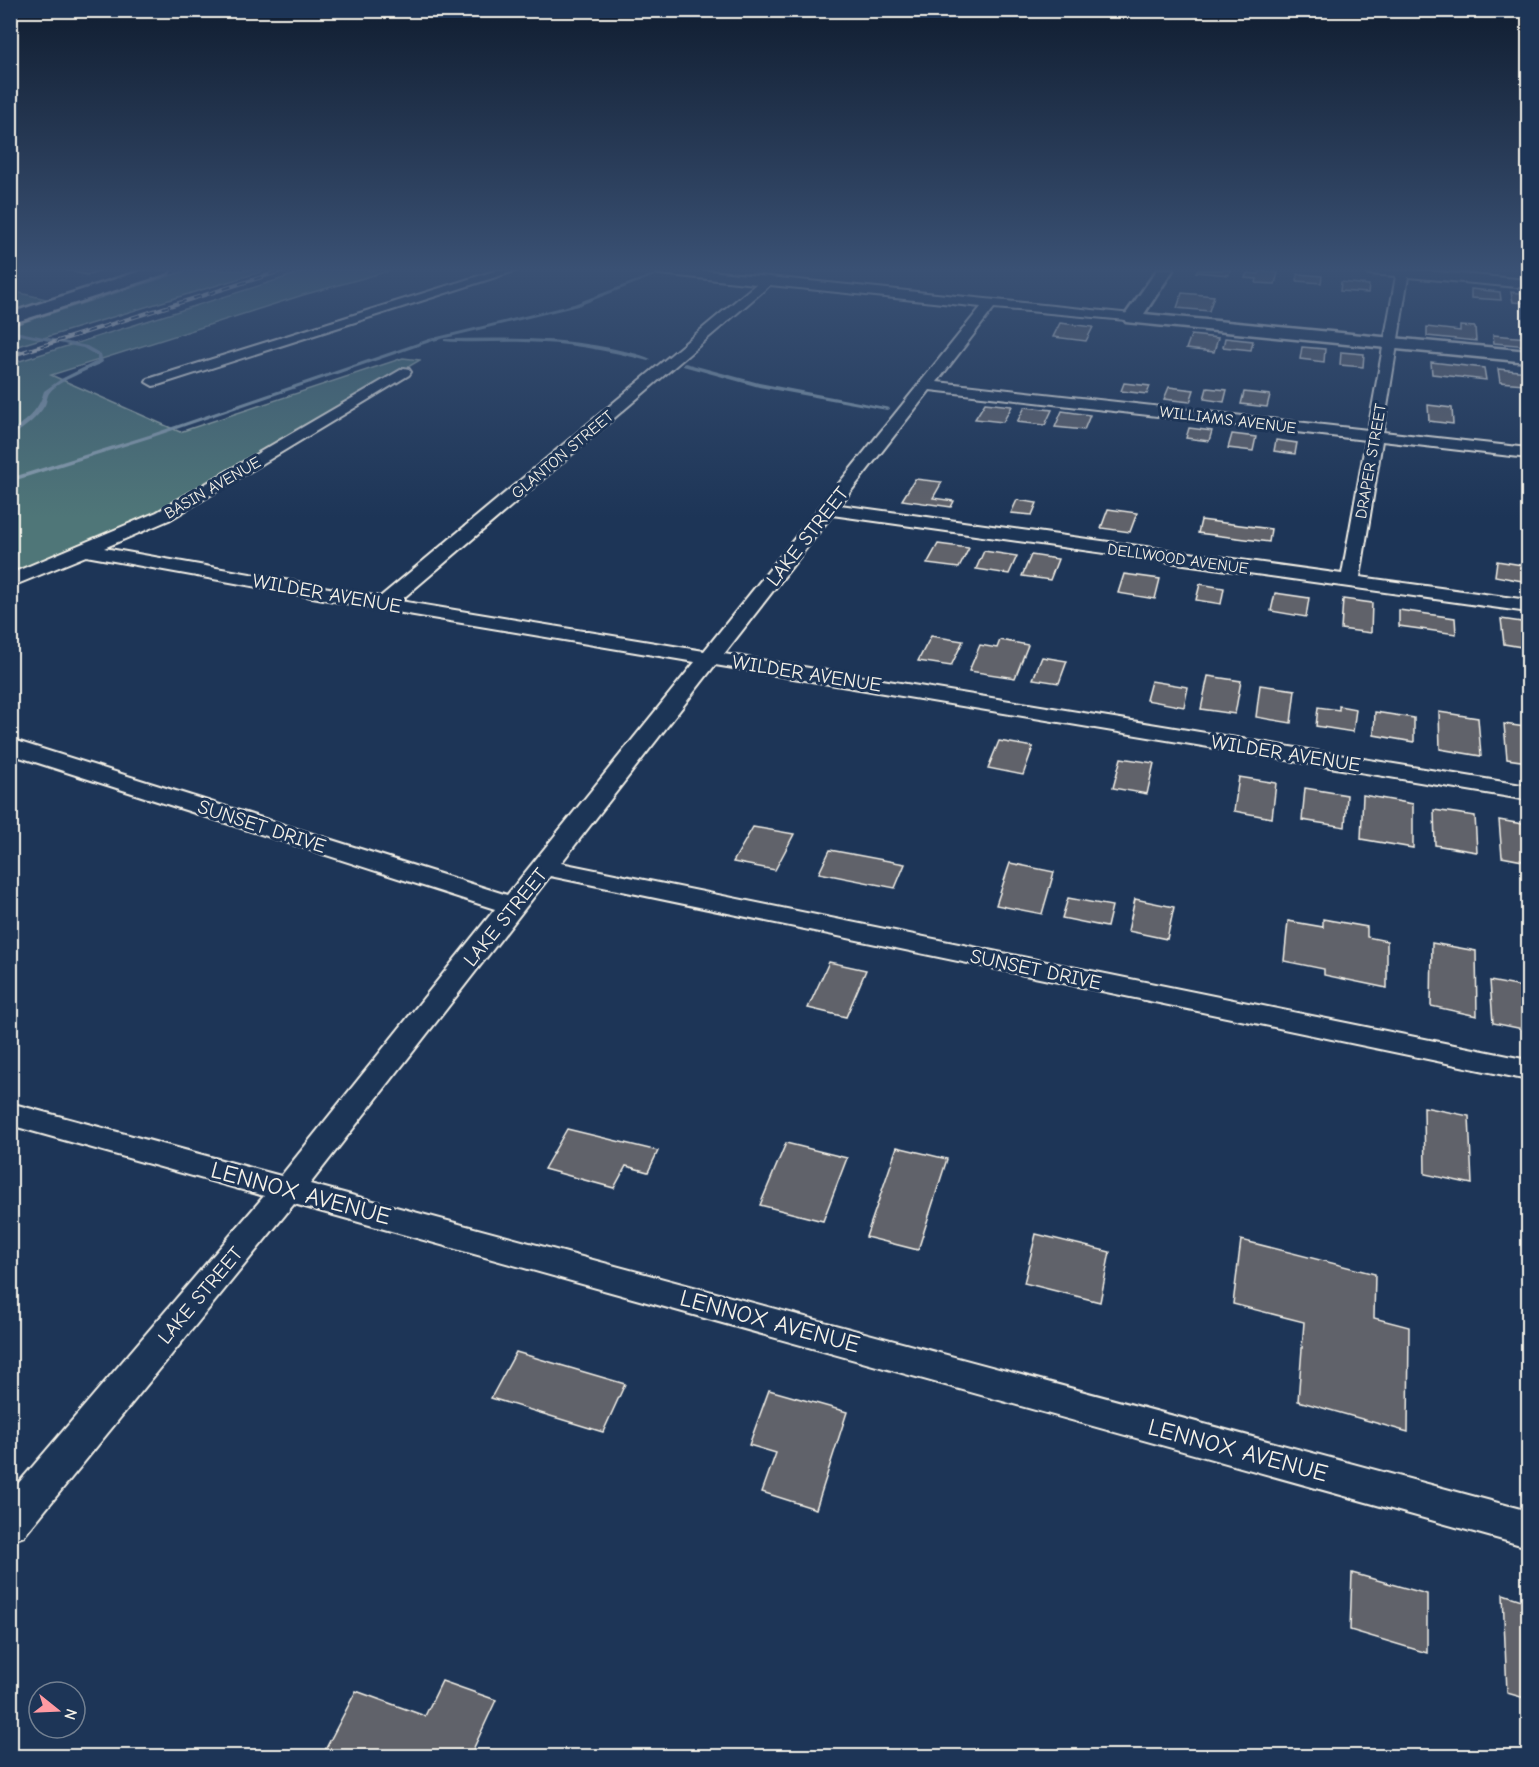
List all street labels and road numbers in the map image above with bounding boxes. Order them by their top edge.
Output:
street label: DRAPER STREET [1352,401,1390,520]
street label: WILLIAMS AVENUE [1159,403,1297,437]
street label: GLANTON STREET [508,407,618,503]
street label: BASIN AVENUE [161,453,264,523]
street label: LAKE STREET [762,482,854,590]
street label: DELLWOOD AVENUE [1106,540,1250,578]
street label: WILDER AVENUE [251,569,403,618]
street label: WILDER AVENUE [731,650,883,697]
street label: WILDER AVENUE [1210,730,1362,777]
street label: SUNSET DRIVE [195,795,329,858]
street label: LAKE STREET [459,863,552,971]
street label: SUNSET DRIVE [968,944,1104,995]
street label: LENNOX AVENUE [208,1156,394,1230]
street label: LAKE STREET [153,1242,248,1348]
street label: LENNOX AVENUE [677,1284,863,1358]
street label: LENNOX AVENUE [1145,1413,1331,1487]

